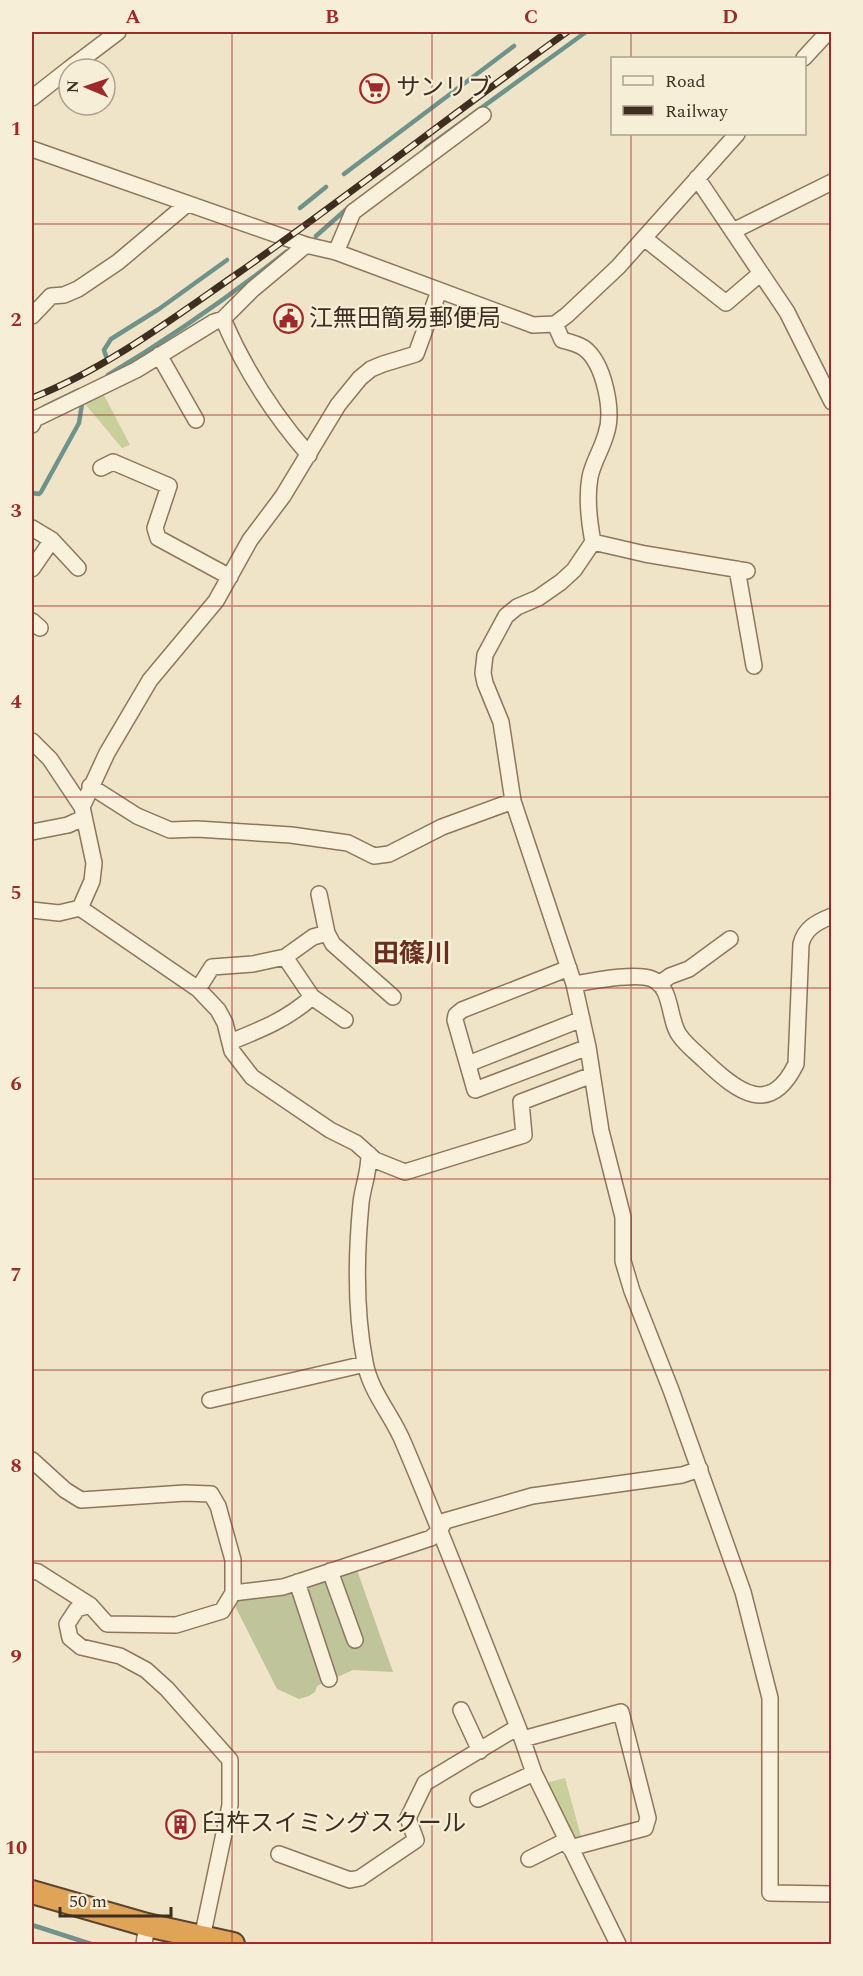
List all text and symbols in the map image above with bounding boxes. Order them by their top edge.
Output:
text: A [125,2,141,32]
text: B [325,2,339,32]
text: C [524,2,538,32]
text: D [722,2,738,32]
north arrow [57,57,117,117]
legend [611,57,806,135]
text: Road [665,68,706,95]
place label: サンリブ [396,70,492,106]
supermarket icon: サンリブ [359,72,391,104]
text: N [61,80,85,93]
text: Railway [665,98,729,125]
text: 1 [10,114,22,144]
place label: 江無田簡易郵便局 [309,301,501,337]
public building icon: 江無田簡易郵便局 [272,303,304,335]
text: 2 [10,305,22,335]
text: 3 [10,496,22,526]
text: 4 [10,687,22,717]
text: 5 [10,878,22,908]
district label: 田篠川 [373,934,451,974]
text: 6 [10,1069,22,1099]
text: 7 [10,1260,22,1290]
text: 8 [10,1451,22,1481]
text: 9 [10,1642,22,1672]
place label: 臼杵スイミングスクール [202,1806,466,1842]
building icon: 臼杵スイミングスクール [165,1808,197,1840]
text: 10 [5,1833,27,1863]
scale bar [60,1880,171,1918]
text: 50 m [69,1888,107,1915]

